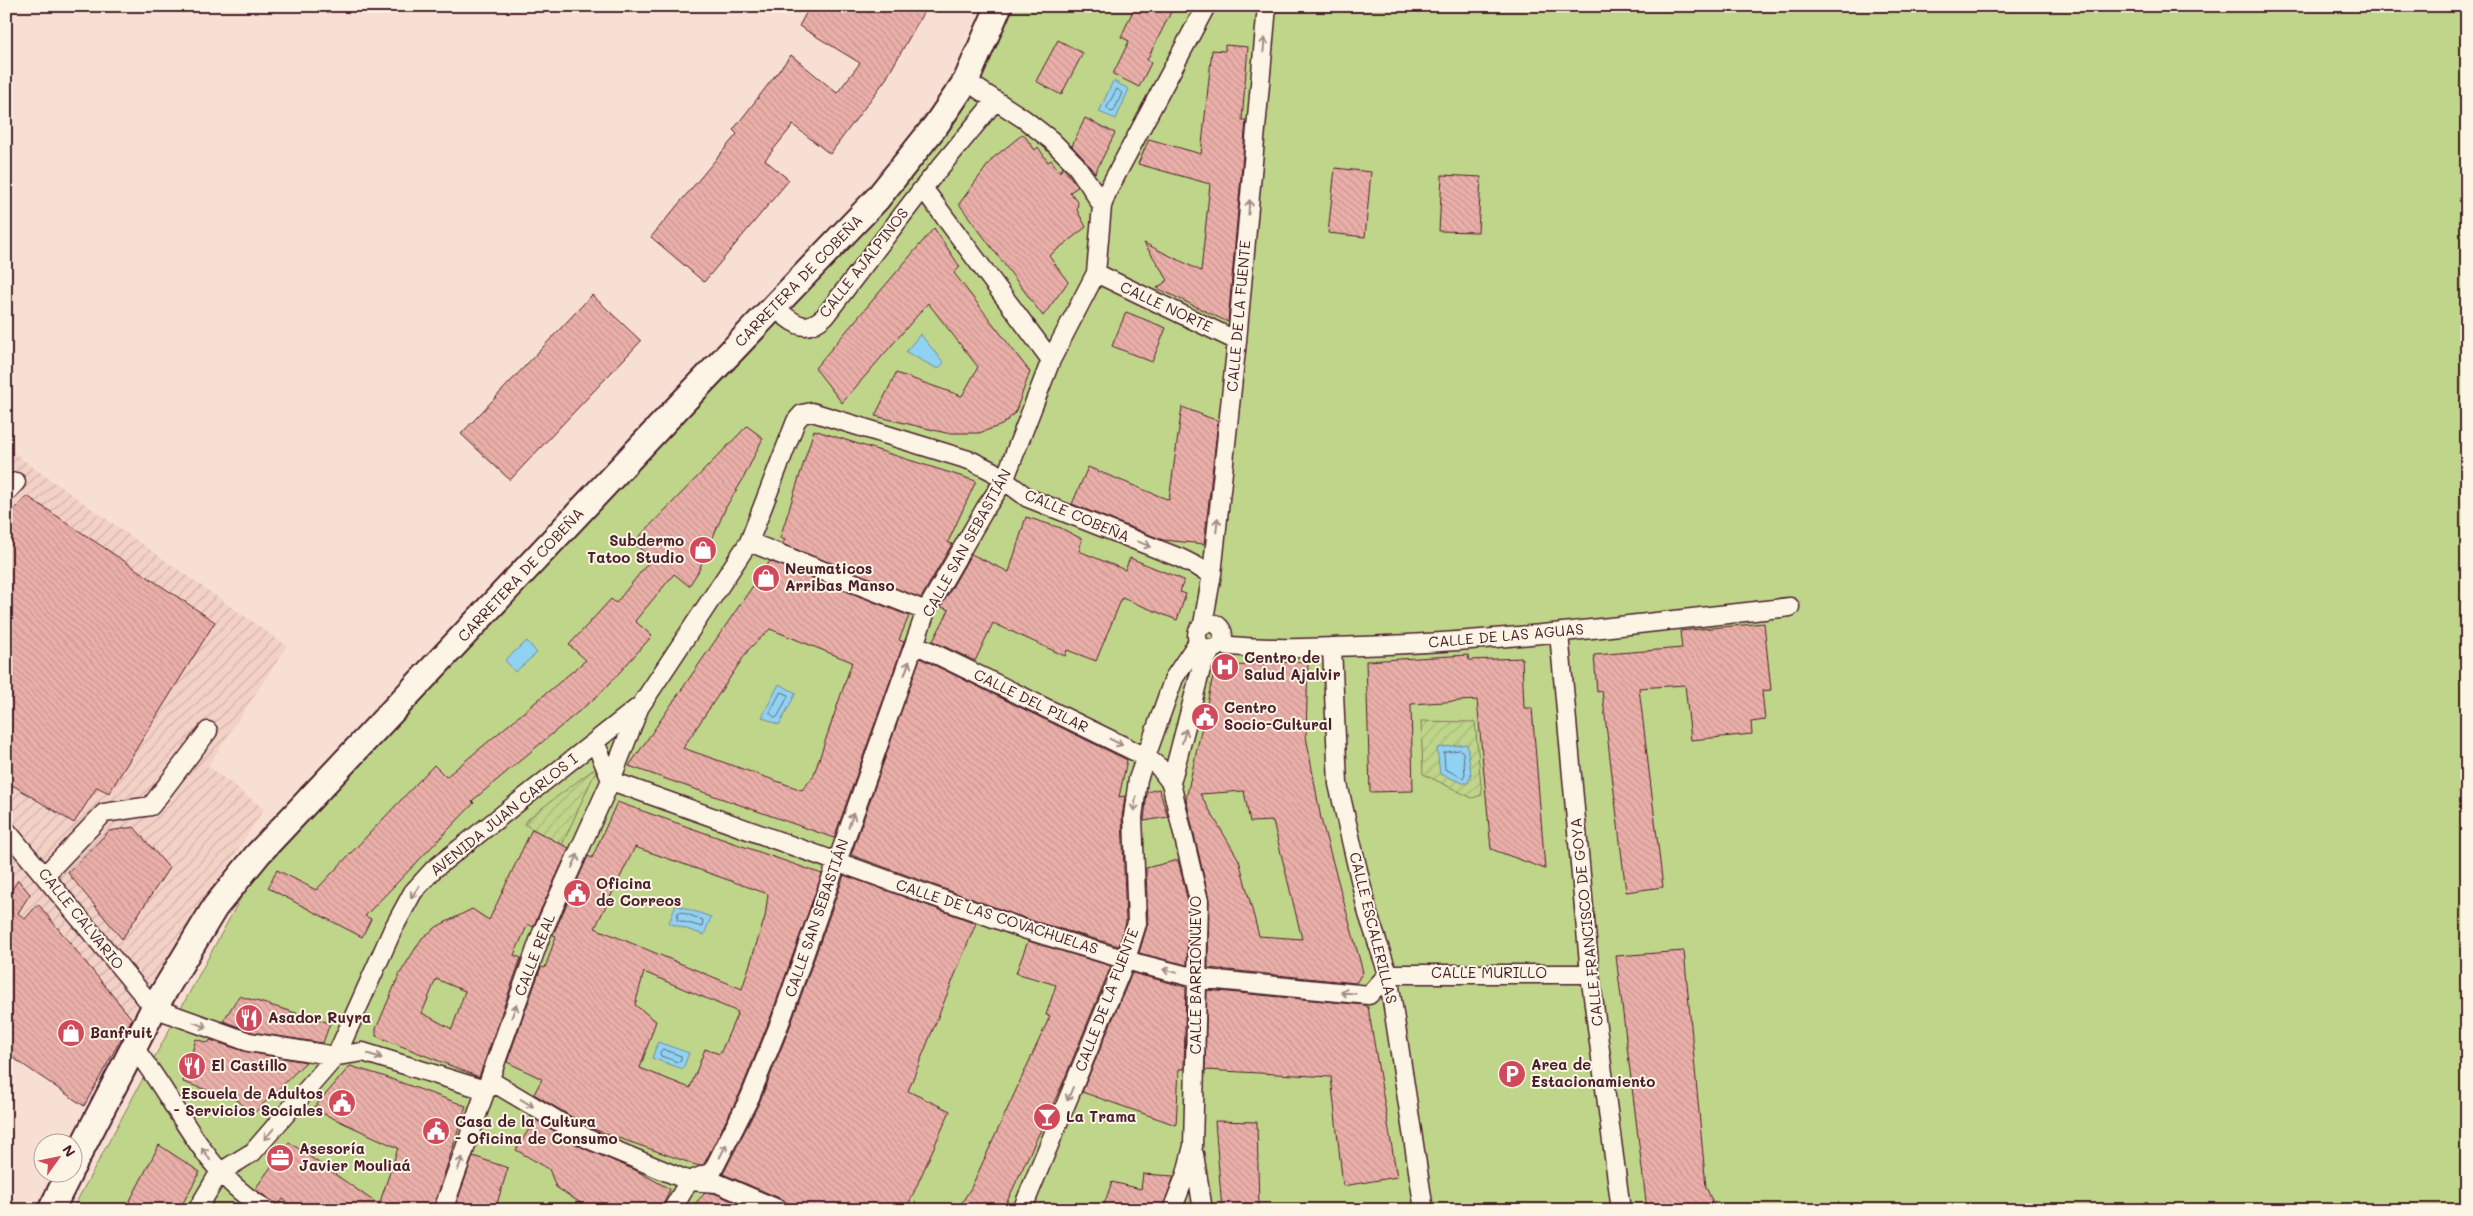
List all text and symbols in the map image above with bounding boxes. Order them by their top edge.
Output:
one-way arrow [1259,37,1269,53]
one-way arrow [1245,199,1254,215]
street label: CALLE AJALPINOS [814,203,912,321]
street label: CARRETERA DE COBEÑA [730,210,867,351]
street label: CALLE DE LA FUENTE [1221,239,1255,393]
street label: CALLE NORTE [1117,276,1216,336]
street label: CALLE SAN SEBASTIÁN [917,465,1015,620]
street label: CALLE COBEÑA [1022,484,1133,546]
street label: CARRETERA DE COBEÑA [453,503,588,646]
one-way arrow [1212,517,1222,533]
place label: Subdermo Tatoo Studio [587,530,684,567]
shop icon: Subdermo Tatoo Studio [688,535,718,565]
one-way arrow [1136,540,1151,549]
place label: Neumaticos Arribas Manso [785,558,895,595]
shop icon: Neumaticos Arribas Manso [751,563,781,593]
street label: CALLE DE LAS AGUAS [1427,618,1584,652]
place label: Centro de Salud Ajalvir [1244,647,1341,684]
hospital icon: Centro de Salud Ajalvir [1210,652,1240,682]
one-way arrow [903,660,912,676]
street label: CALLE DEL PILAR [971,664,1092,737]
place label: Centro Socio-Cultural [1224,697,1332,734]
public building icon: Centro Socio-Cultural [1190,702,1220,732]
one-way arrow [1180,728,1189,744]
one-way arrow [1108,738,1123,748]
street label: AVENIDA JUAN CARLOS I [425,748,582,880]
one-way arrow [1130,796,1140,812]
one-way arrow [847,813,856,829]
street label: CALLE FRANCISCO DE GOYA [1565,817,1607,1027]
street label: CALLE SAN SEBASTIÁN [779,836,853,1000]
street label: CALLE ESCALERILLAS [1345,850,1403,1006]
one-way arrow [571,854,581,869]
street label: CALLE CALVARIO [35,863,129,973]
place label: Oficina de Correos [596,873,681,910]
street label: CALLE DE LAS COVACHUELAS [894,874,1101,958]
public building icon: Oficina de Correos [562,878,592,908]
one-way arrow [410,885,420,899]
street label: CALLE BARRIONUEVO [1185,895,1205,1054]
street label: CALLE REAL [509,910,559,999]
street label: CALLE DE LA FUENTE [1069,925,1143,1074]
street label: CALLE MURILLO [1431,962,1547,982]
one-way arrow [1162,966,1178,975]
one-way arrow [1340,988,1356,997]
restaurant icon: Asador Ruyra [234,1003,264,1033]
one-way arrow [510,1004,519,1019]
place label: Asador Ruyra [268,1007,371,1027]
shop icon: Banfruit [56,1018,86,1048]
one-way arrow [191,1020,207,1030]
place label: Banfruit [90,1022,153,1042]
restaurant icon: El Castillo [177,1051,207,1081]
one-way arrow [366,1051,382,1061]
place label: Area de Estacionamiento [1531,1054,1655,1091]
place label: El Castillo [211,1055,287,1075]
parking icon: Area de Estacionamiento [1497,1059,1527,1089]
place label: Escuela de Adultos - Servicios Sociales [174,1083,323,1120]
one-way arrow [1065,1085,1074,1101]
public building icon: Escuela de Adultos - Servicios Sociales [327,1088,357,1118]
one-way arrow [520,1098,534,1108]
bar icon: La Trama [1032,1102,1062,1132]
place label: La Trama [1066,1106,1136,1126]
place label: Casa de la Cultura - Oficina de Consumo [455,1111,618,1148]
public building icon: Casa de la Cultura - Oficina de Consumo [421,1116,451,1146]
one-way arrow [263,1127,275,1140]
north arrow [32,1134,82,1184]
place label: Asesoría Javier Mouliaá [299,1138,411,1175]
text: N [58,1141,80,1160]
office icon: Asesoría Javier Mouliaá [265,1143,295,1173]
one-way arrow [719,1144,728,1159]
one-way arrow [201,1148,211,1162]
one-way arrow [456,1157,465,1172]

